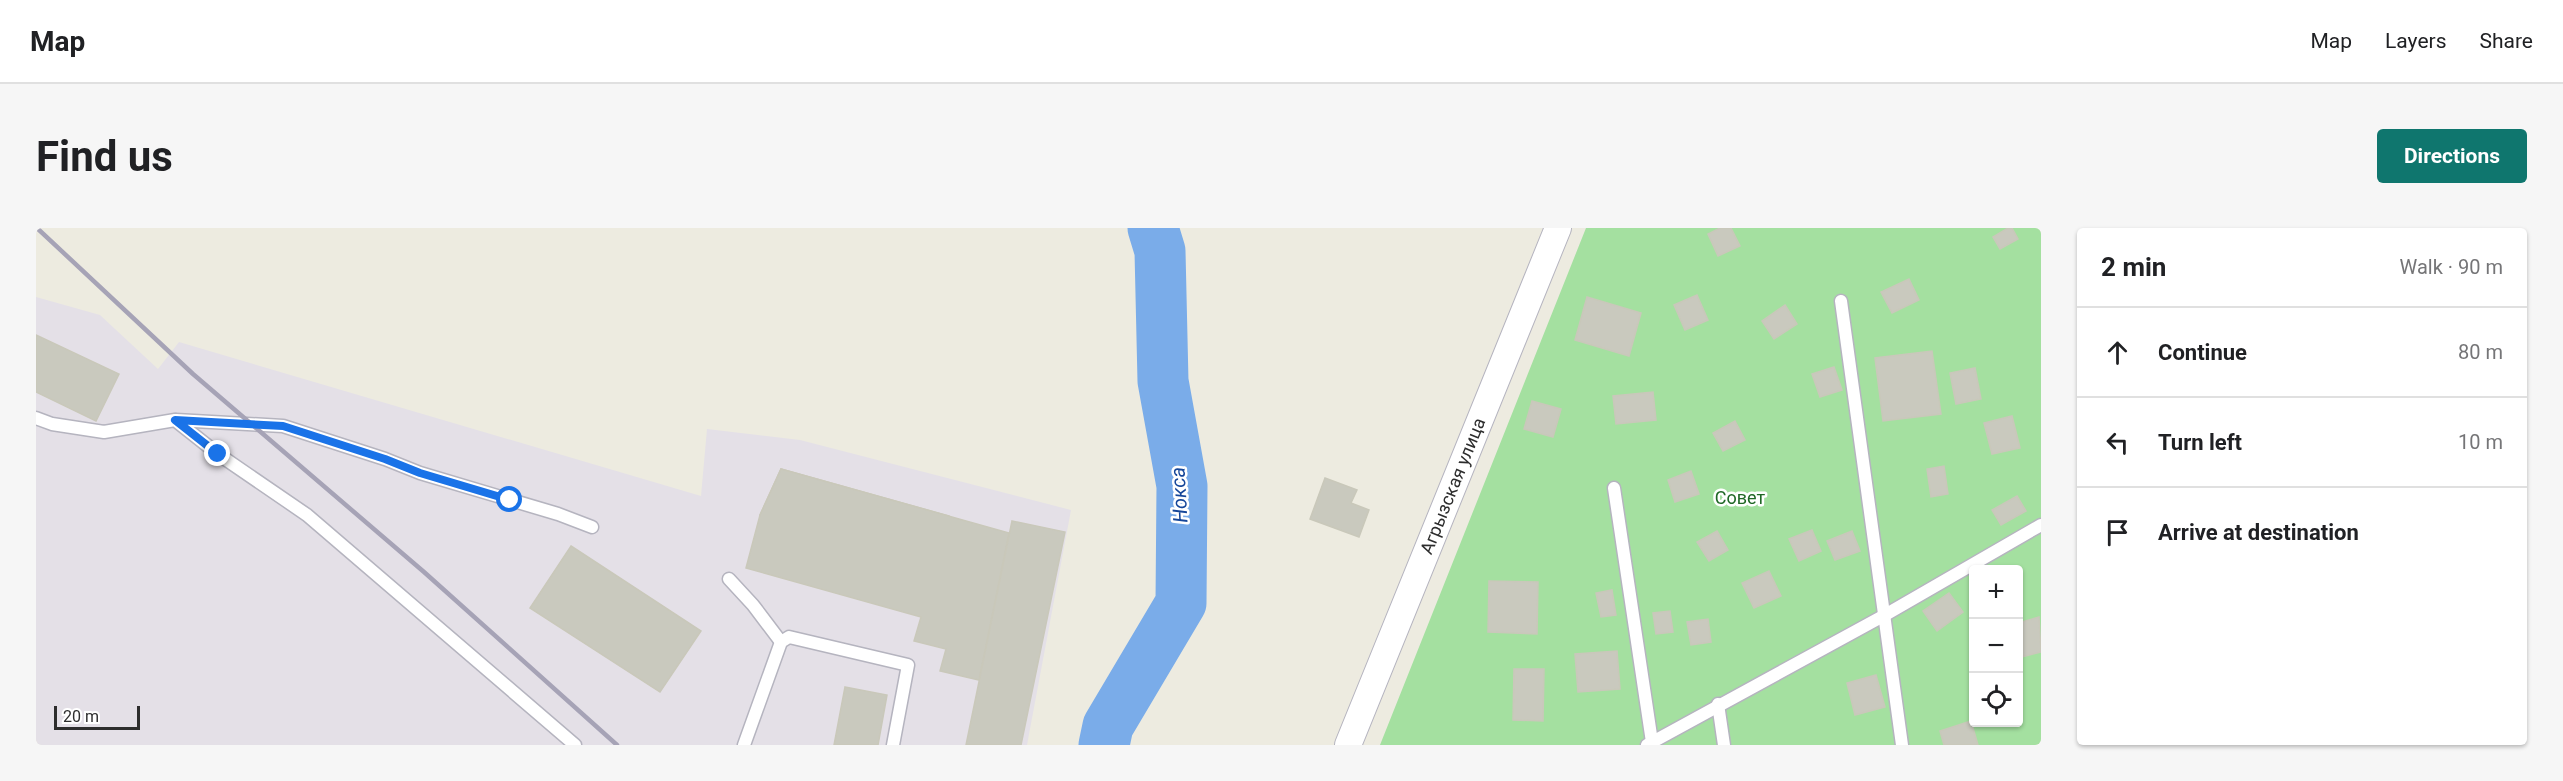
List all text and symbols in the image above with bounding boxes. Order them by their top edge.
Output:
text: Map [30,25,85,58]
text: Map [2310,29,2352,53]
text: Layers [2385,29,2446,53]
text: Share [2479,29,2533,53]
button: Directions [2377,129,2527,183]
text: Find us [36,132,173,181]
text: 2 min [2101,252,2166,282]
text: Walk · 90 m [2400,255,2503,279]
icon: ahead [2101,336,2134,369]
text: Continue [2158,340,2247,365]
text: 80 m [2458,340,2503,364]
street label: Агрызская улица [1416,415,1489,557]
icon: left [2101,426,2134,459]
text: Turn left [2158,430,2242,455]
text: 10 m [2458,430,2503,454]
route end [204,440,230,466]
water label: Нокса [1166,466,1192,524]
route start [496,486,522,512]
park label: Совет [1715,487,1766,508]
icon: arrive [2101,516,2134,549]
text: Arrive at destination [2158,520,2359,545]
map controls [1969,565,2023,727]
button: + [1969,565,2023,619]
button: − [1969,619,2023,673]
button: locate [1969,673,2023,727]
scale bar [54,703,140,730]
text: 20 m [63,707,99,726]

